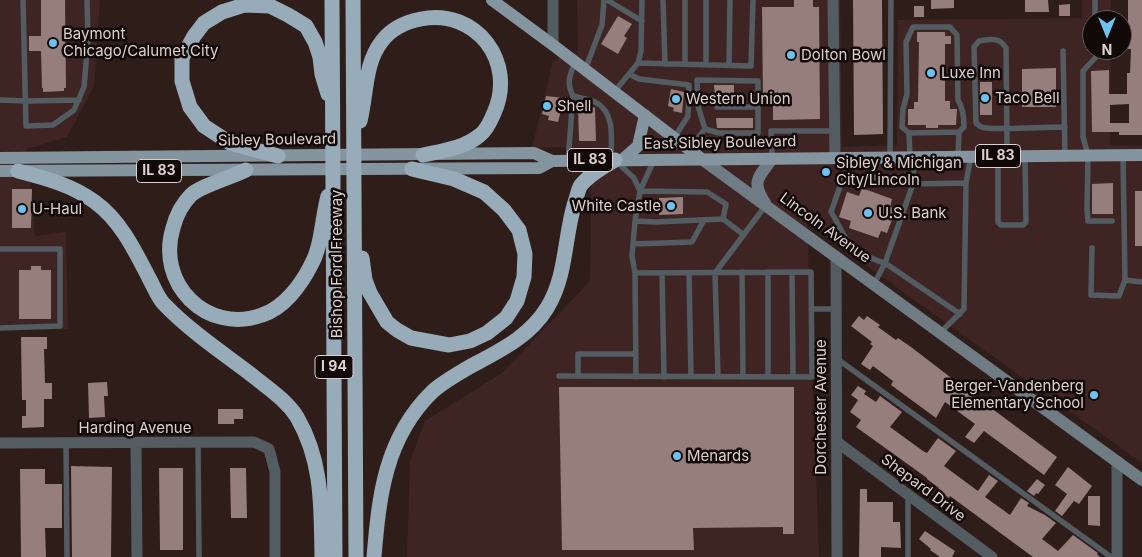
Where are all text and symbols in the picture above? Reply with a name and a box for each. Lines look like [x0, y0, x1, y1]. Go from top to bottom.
north arrow [1082, 10, 1132, 60]
place label: Baymont Chicago/Calumet City [63, 25, 218, 60]
marker: Baymont Chicago/Calumet City [47, 37, 59, 49]
text: N [1102, 41, 1112, 58]
place label: Dolton Bowl [801, 46, 886, 64]
marker: Dolton Bowl [785, 49, 797, 61]
place label: Luxe Inn [941, 64, 1001, 82]
marker: Luxe Inn [925, 67, 937, 79]
place label: Taco Bell [995, 89, 1060, 107]
place label: Western Union [686, 90, 791, 108]
marker: Taco Bell [979, 92, 991, 104]
marker: Western Union [670, 93, 682, 105]
place label: Shell [557, 97, 592, 115]
marker: Shell [541, 100, 553, 112]
street label: Sibley Boulevard [218, 130, 336, 150]
street label: East Sibley Boulevard [643, 133, 797, 153]
road number: IL 83 [976, 144, 1020, 168]
road number: IL 83 [568, 148, 612, 172]
place label: Sibley & Michigan City/Lincoln [836, 154, 962, 189]
road number: IL 83 [136, 160, 182, 182]
marker: Sibley & Michigan City/Lincoln [820, 166, 832, 178]
street label: Lincoln Avenue [776, 189, 874, 267]
street label: Bishop Ford Freeway [328, 190, 346, 338]
place label: White Castle [571, 197, 661, 215]
place label: U-Haul [32, 200, 82, 218]
marker: White Castle [665, 200, 677, 212]
marker: U-Haul [16, 203, 28, 215]
place label: U.S. Bank [878, 204, 946, 222]
marker: U.S. Bank [862, 207, 874, 219]
street label: Dorchester Avenue [812, 339, 830, 475]
road number: I 94 [315, 356, 353, 378]
place label: Berger-Vandenberg Elementary School [945, 377, 1084, 412]
marker: Berger-Vandenberg Elementary School [1088, 389, 1100, 401]
street label: Harding Avenue [79, 419, 191, 437]
place label: Menards [687, 447, 749, 465]
marker: Menards [671, 450, 683, 462]
street label: Shepard Drive [877, 450, 969, 526]

